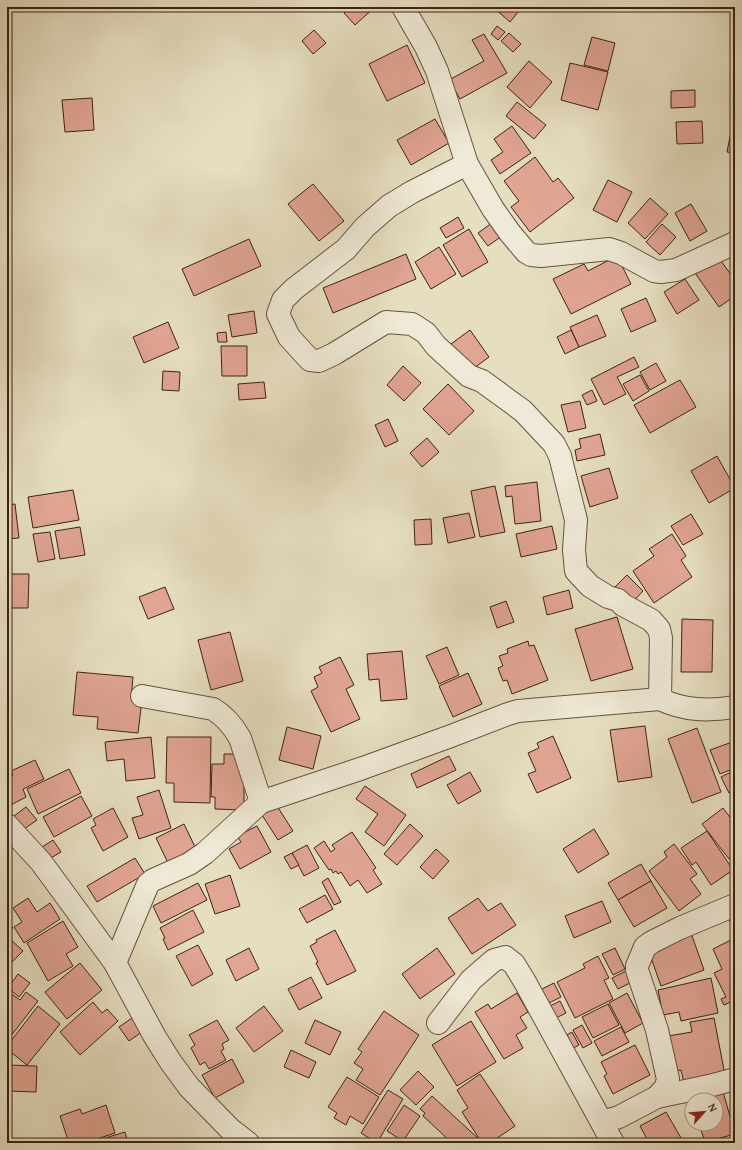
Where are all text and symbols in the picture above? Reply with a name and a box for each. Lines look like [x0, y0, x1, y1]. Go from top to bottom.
north arrow [684, 1092, 724, 1132]
text: N [704, 1101, 722, 1115]

